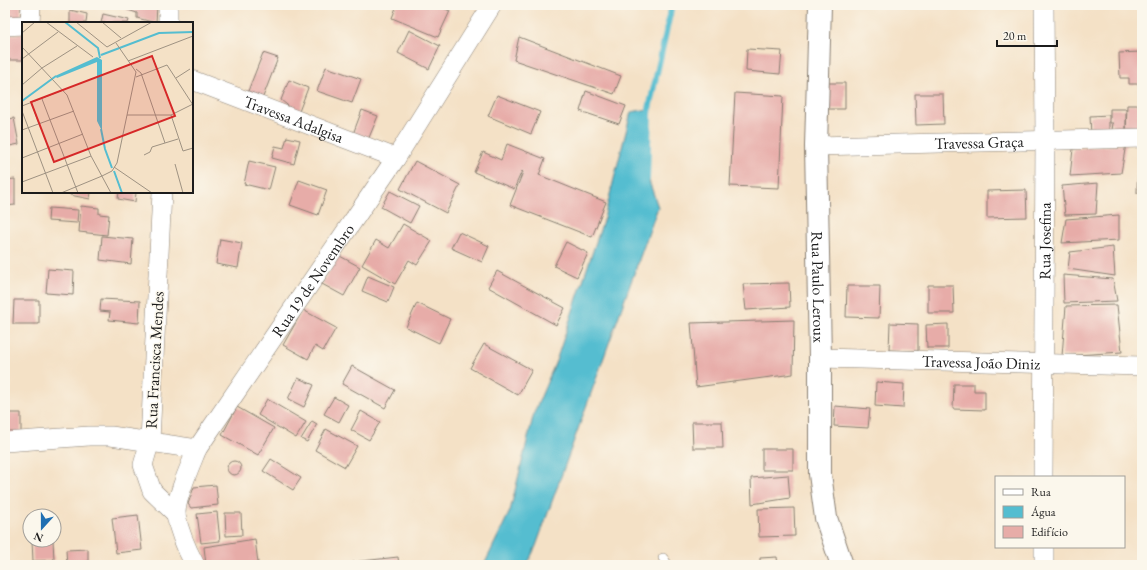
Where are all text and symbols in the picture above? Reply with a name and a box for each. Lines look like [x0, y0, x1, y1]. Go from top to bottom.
inset map [22, 22, 193, 193]
scale bar [997, 22, 1057, 48]
text: 20 m [1003, 28, 1027, 44]
street label: Travessa Adalgisa [241, 91, 347, 148]
street label: Travessa Graça [934, 131, 1025, 154]
street label: Rua Josefina [1034, 202, 1056, 280]
street label: Rua 19 de Novembro [267, 220, 359, 341]
street label: Rua Paulo Leroux [807, 231, 830, 343]
street label: Rua Francisca Mendes [140, 291, 169, 429]
street label: Travessa João Diniz [922, 351, 1040, 374]
legend [995, 476, 1125, 548]
text: Rua [1031, 484, 1051, 500]
text: Água [1030, 504, 1056, 520]
north arrow [22, 508, 62, 548]
text: Edifício [1031, 524, 1068, 540]
text: N [32, 529, 45, 545]

